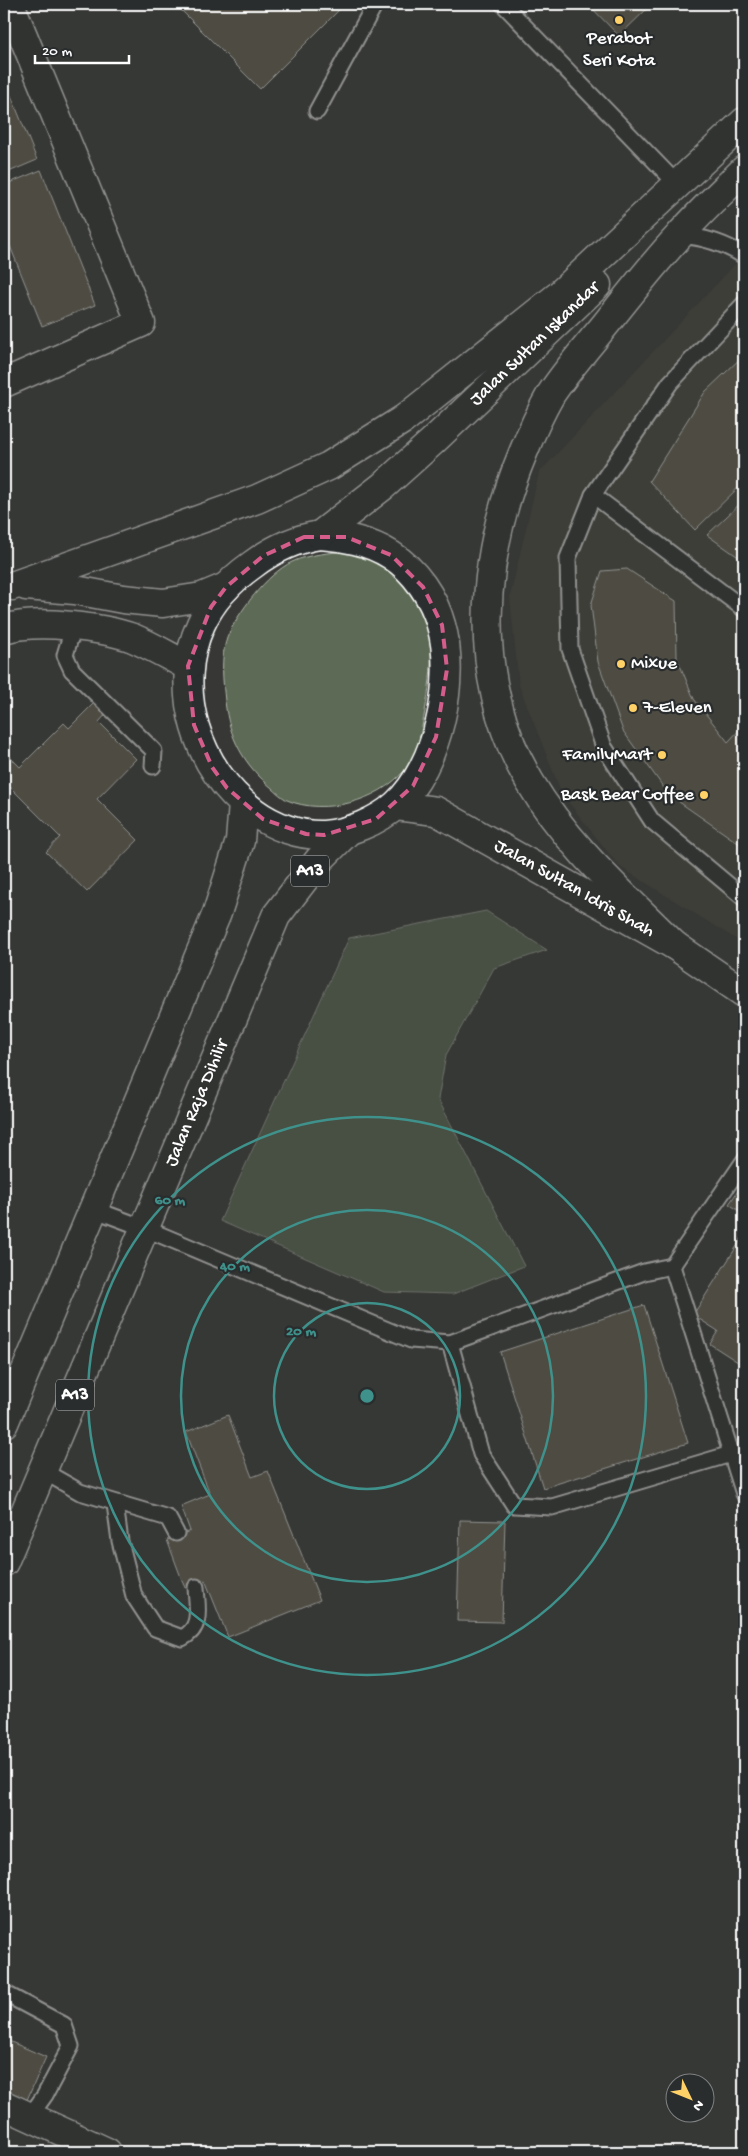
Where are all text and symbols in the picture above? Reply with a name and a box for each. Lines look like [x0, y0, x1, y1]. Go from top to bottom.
marker: Perabot Seri Kota [613, 14, 625, 26]
place label: Perabot Seri Kota [583, 28, 657, 73]
scale bar [35, 32, 129, 64]
text: 20 m [42, 43, 72, 61]
street label: Jalan Sultan Iskandar [465, 275, 607, 411]
place label: Mixue [631, 653, 677, 676]
marker: Mixue [615, 658, 627, 670]
place label: 7-Eleven [642, 697, 712, 720]
marker: 7-Eleven [627, 702, 639, 714]
place label: FamilyMart [561, 744, 654, 767]
marker: FamilyMart [656, 749, 668, 761]
place label: Bask Bear Coffee [560, 784, 694, 807]
marker: Bask Bear Coffee [698, 789, 710, 801]
street label: Jalan Sultan Idris Shah [490, 835, 659, 943]
road number: A13 [291, 856, 329, 886]
street label: Jalan Raja Dihilir [160, 1034, 235, 1170]
text: 60 m [155, 1192, 186, 1210]
text: 40 m [219, 1258, 250, 1276]
text: 20 m [286, 1323, 316, 1341]
road number: A13 [56, 1380, 94, 1410]
centre of rings [358, 1387, 376, 1405]
north arrow [666, 2074, 716, 2124]
text: N [688, 2096, 707, 2114]

